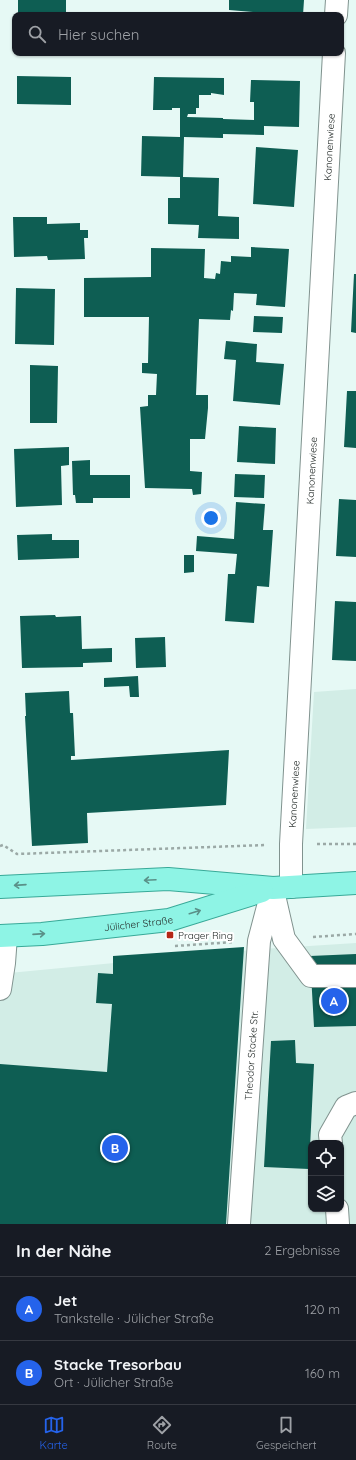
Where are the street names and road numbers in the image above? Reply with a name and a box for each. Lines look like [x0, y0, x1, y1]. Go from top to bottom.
street label: Kanonenwiese [321, 113, 337, 181]
street label: Kanonenwiese [303, 436, 320, 505]
street label: Kanonenwiese [285, 760, 302, 828]
street label: Jülicher Straße [103, 913, 175, 934]
street label: Theodor Stacke Str. [241, 1010, 261, 1101]

